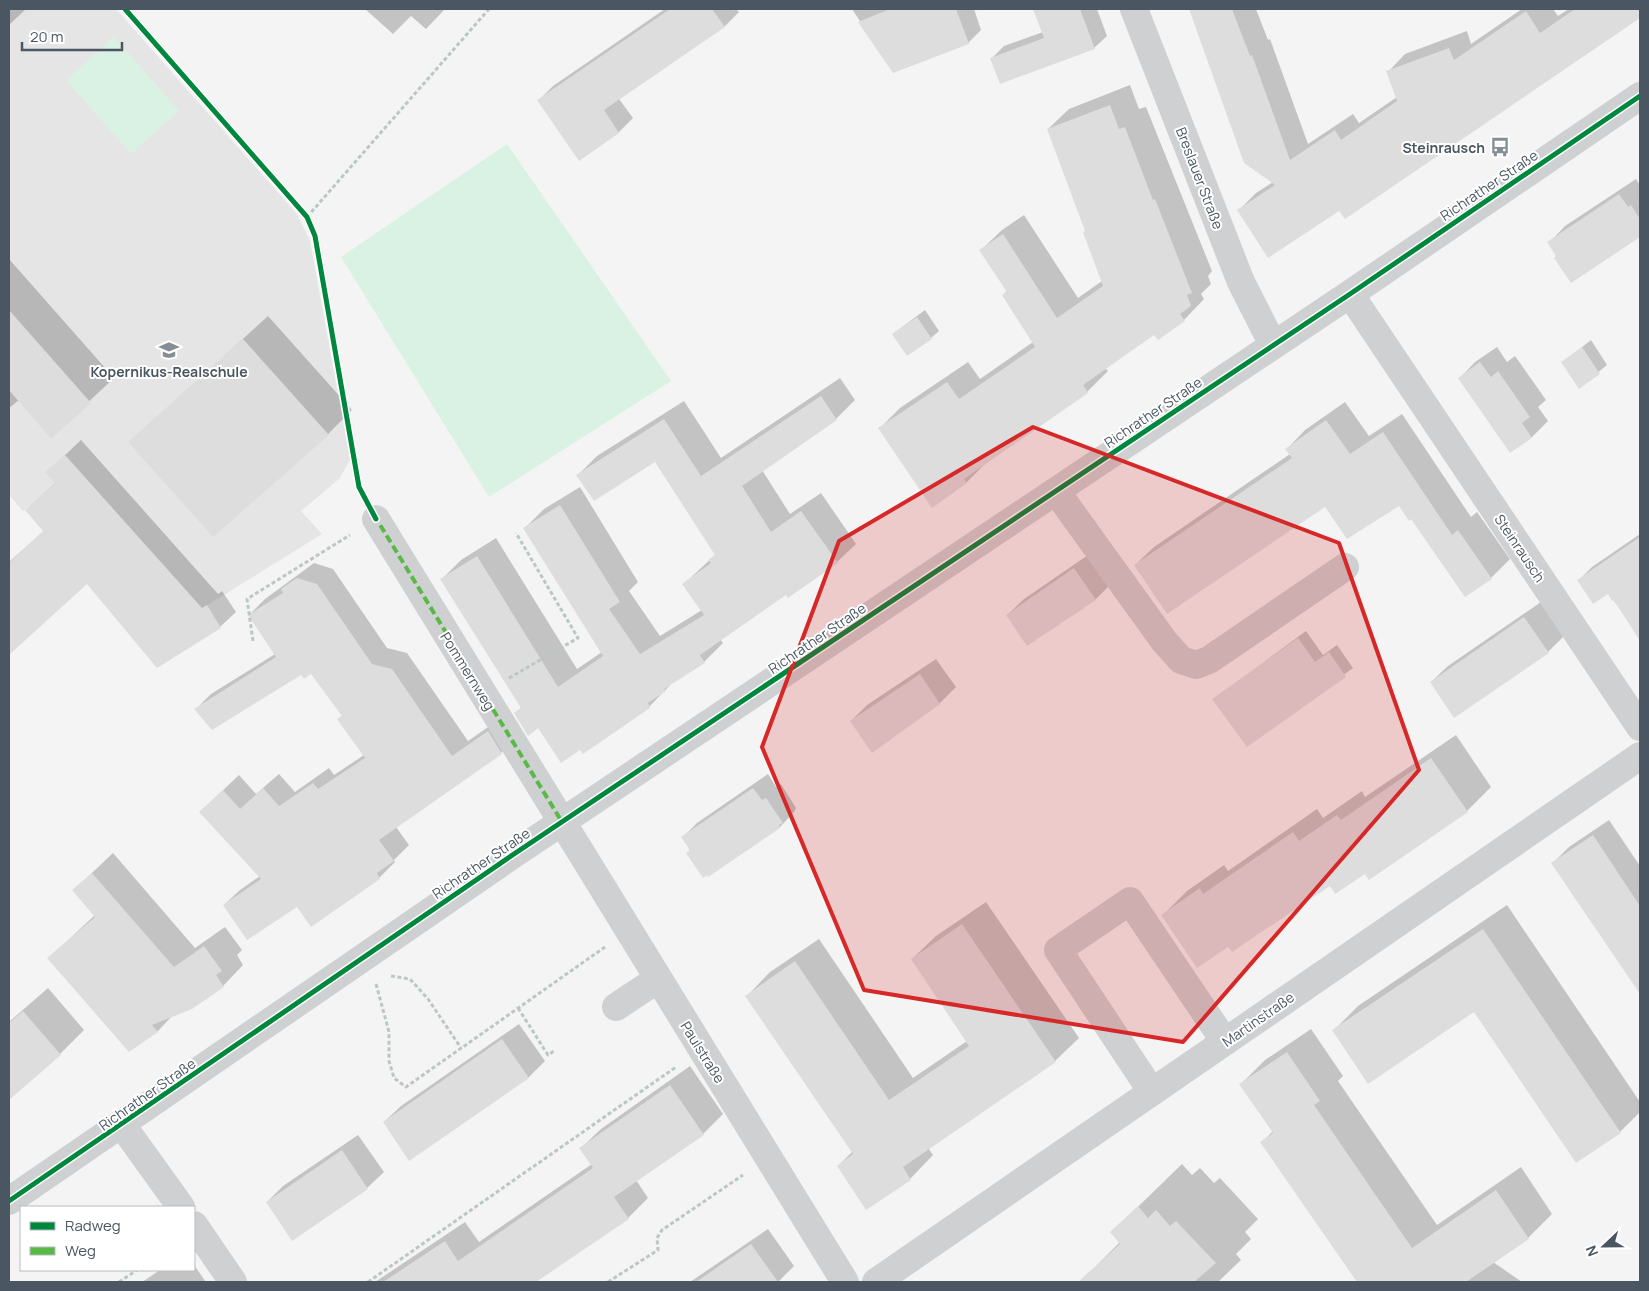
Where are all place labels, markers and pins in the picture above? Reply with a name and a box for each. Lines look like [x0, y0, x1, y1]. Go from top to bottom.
bus stop icon: Steinrausch [1489, 136, 1511, 158]
place label: Steinrausch [1402, 138, 1485, 157]
school or university icon: Kopernikus-Realschule [158, 339, 180, 361]
place label: Kopernikus-Realschule [90, 362, 248, 381]

